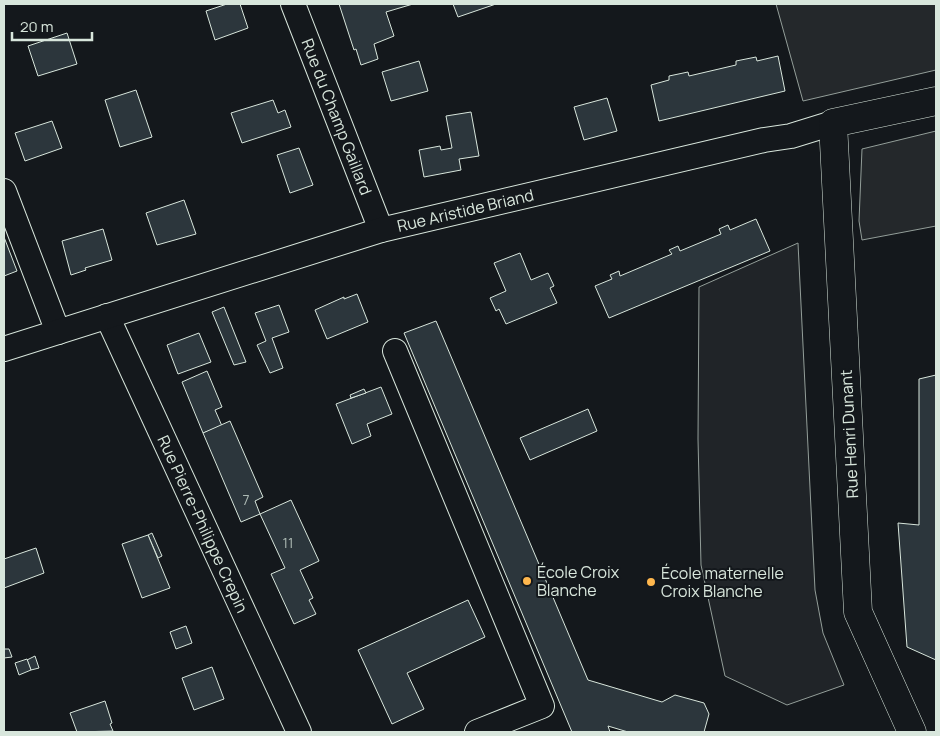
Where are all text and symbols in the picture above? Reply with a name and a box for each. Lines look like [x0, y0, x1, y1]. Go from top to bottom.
scale bar [12, 10, 92, 42]
text: 20 m [20, 16, 53, 37]
street label: Rue du Champ Gaillard [297, 35, 377, 198]
street label: Rue Aristide Briand [395, 183, 536, 237]
street label: Rue Henri Dunant [835, 369, 863, 499]
street label: Rue Pierre-Philippe Crepin [152, 432, 253, 616]
house number: 7 [242, 490, 250, 509]
house number: 11 [283, 533, 293, 552]
place label: École Croix Blanche [537, 561, 620, 601]
place label: École maternelle Croix Blanche [661, 562, 784, 602]
marker: École Croix Blanche [521, 575, 533, 587]
marker: École maternelle Croix Blanche [645, 576, 657, 588]

